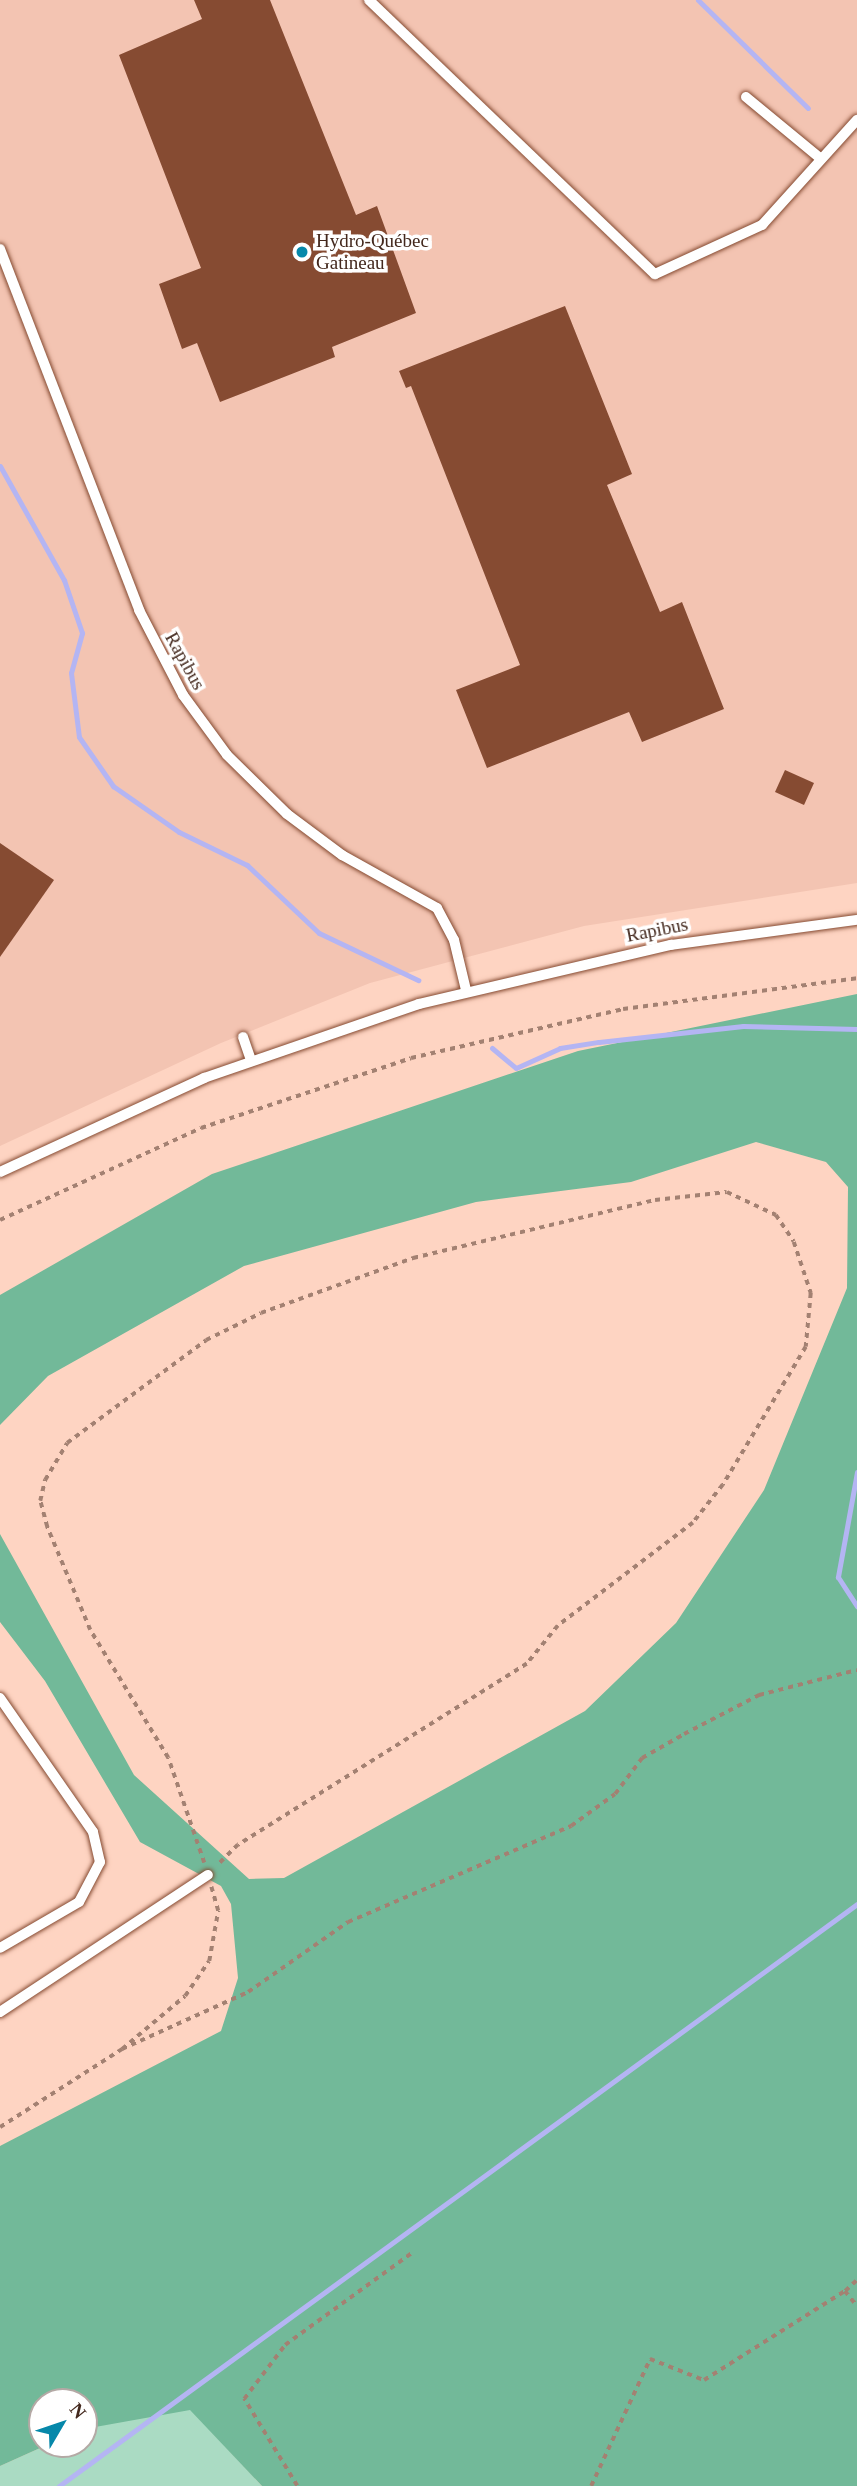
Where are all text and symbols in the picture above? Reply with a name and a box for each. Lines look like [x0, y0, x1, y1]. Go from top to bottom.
place label: Hydro-Québec Gatineau [316, 230, 429, 274]
marker: Hydro-Québec Gatineau [294, 244, 310, 260]
street label: Rapibus [160, 628, 210, 694]
street label: Rapibus [624, 913, 690, 947]
north arrow [28, 2388, 98, 2458]
text: N [66, 2399, 91, 2423]

